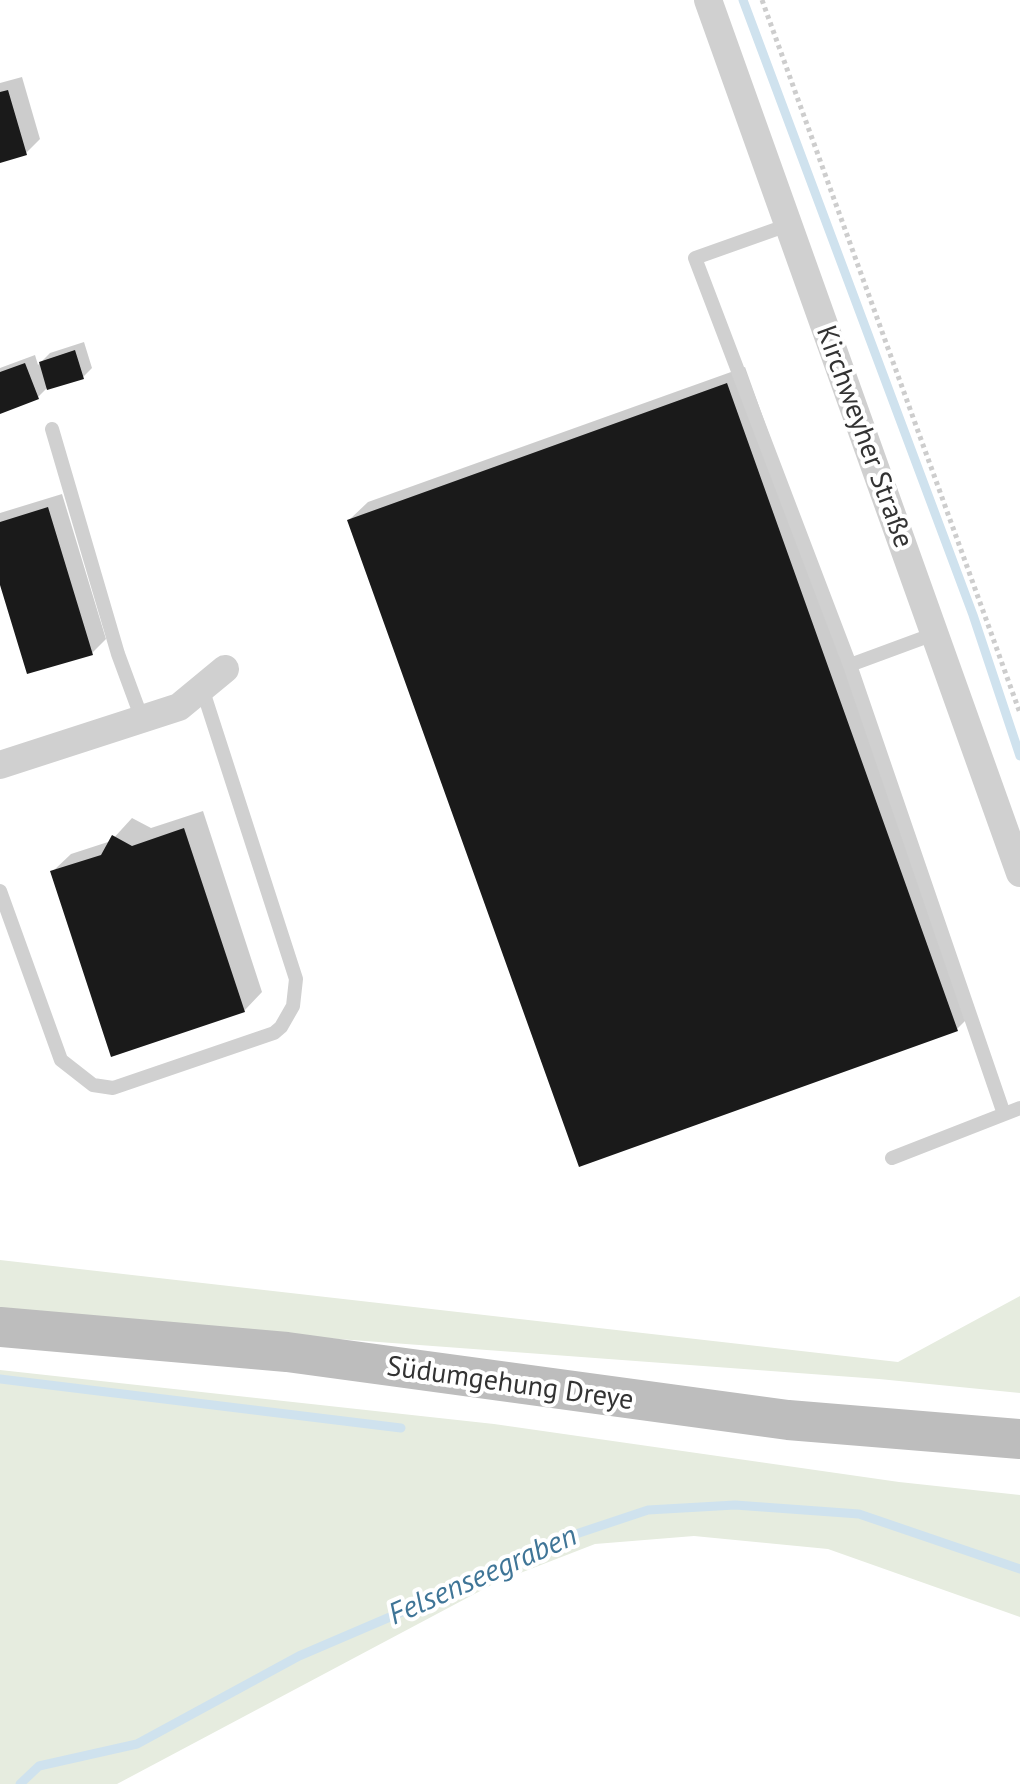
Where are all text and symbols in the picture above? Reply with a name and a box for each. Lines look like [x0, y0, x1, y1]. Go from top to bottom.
street label: Kirchweyher Straße [808, 321, 920, 553]
street label: Südumgehung Dreye [384, 1350, 636, 1418]
water label: Felsenseegraben [383, 1518, 583, 1634]

